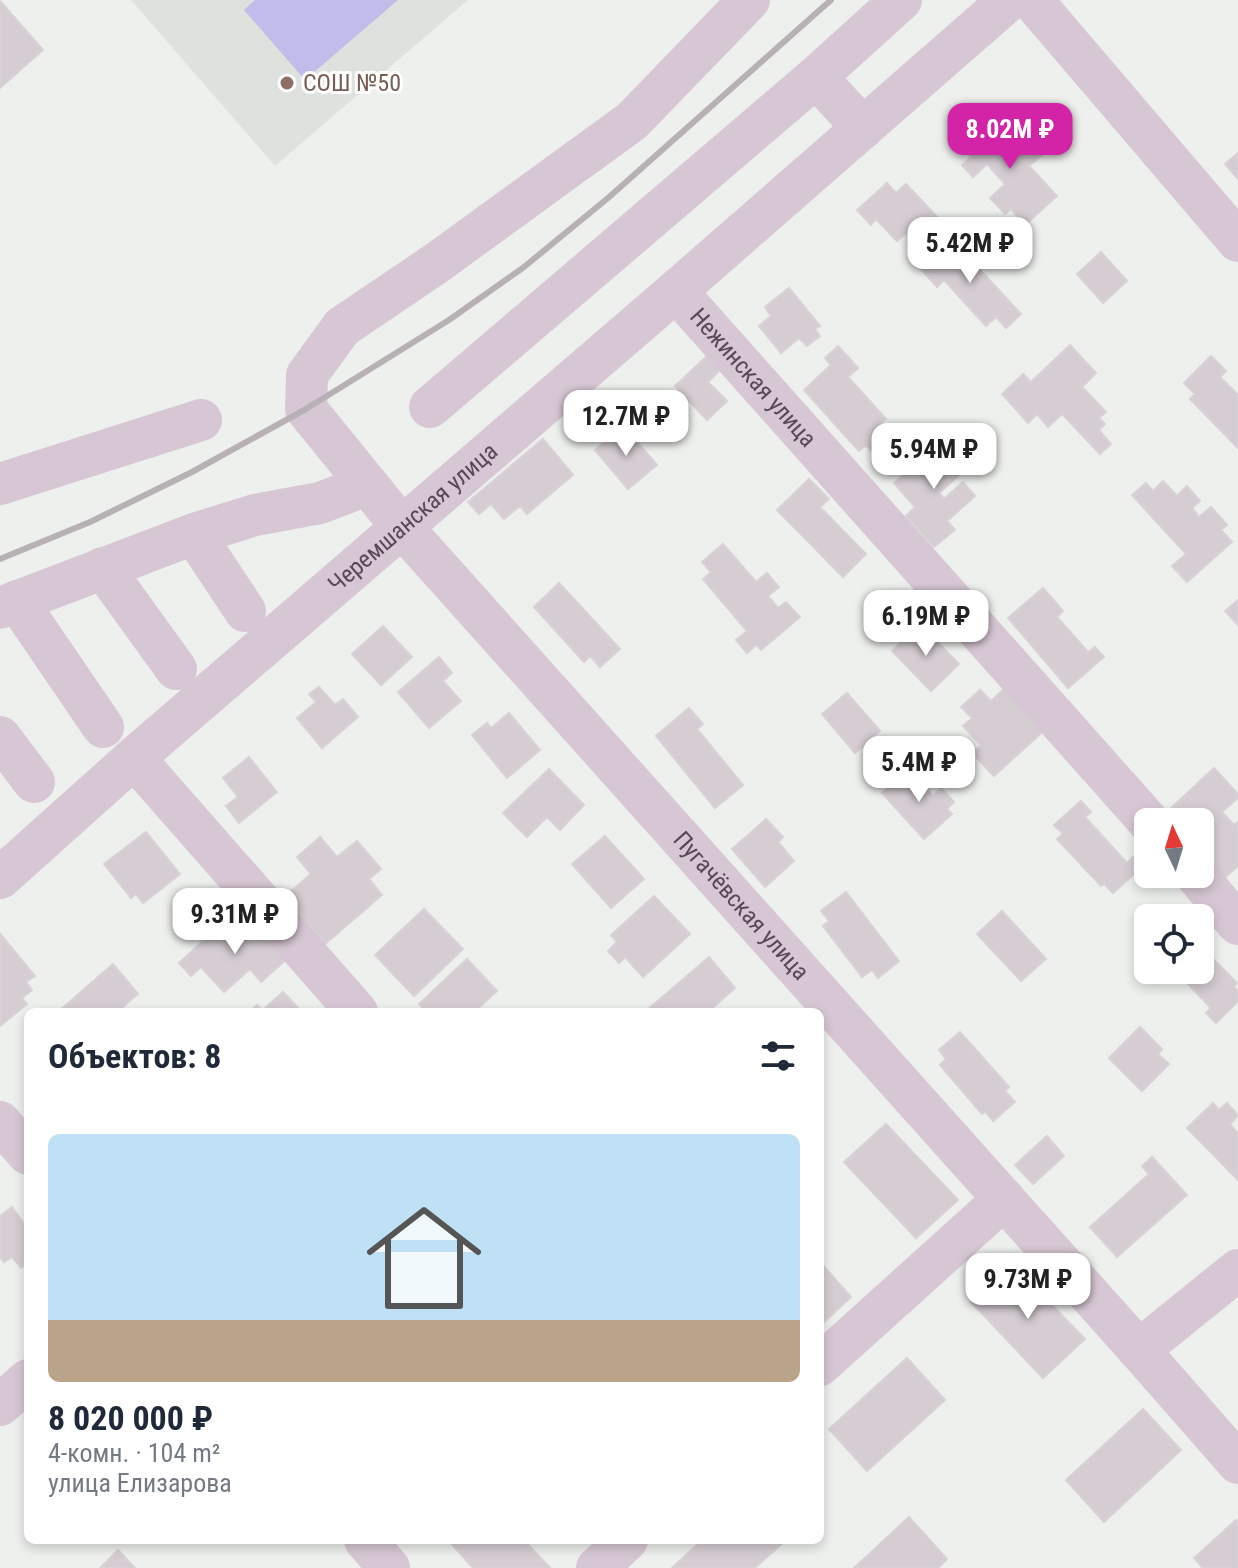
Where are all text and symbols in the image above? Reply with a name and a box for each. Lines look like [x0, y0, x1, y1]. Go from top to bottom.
place label: СОШ №50 [303, 69, 401, 97]
marker: СОШ №50 [278, 74, 296, 92]
pin: 8.02M ₽ [936, 103, 1084, 171]
text: 8.02M ₽ [966, 114, 1054, 144]
pin: 5.42M ₽ [896, 217, 1044, 285]
text: 5.42M ₽ [926, 228, 1014, 258]
street label: Нежинская улица [684, 303, 822, 453]
pin: 12.7M ₽ [552, 390, 700, 458]
text: 12.7M ₽ [582, 401, 670, 431]
pin: 5.94M ₽ [860, 423, 1008, 491]
text: 5.94M ₽ [890, 434, 978, 464]
street label: Черемшанская улица [323, 437, 503, 598]
pin: 6.19M ₽ [852, 590, 1000, 658]
text: 6.19M ₽ [882, 601, 970, 631]
pin: 5.4M ₽ [854, 736, 984, 804]
text: 5.4M ₽ [881, 747, 957, 777]
north arrow [1134, 808, 1214, 888]
map controls [1134, 808, 1214, 984]
street label: Пугачёвская улица [668, 826, 815, 986]
pin: 9.31M ₽ [161, 888, 309, 956]
text: 9.31M ₽ [191, 899, 279, 929]
button: locate [1134, 904, 1214, 984]
icon: filters [756, 1034, 800, 1078]
text: Объектов: 8 [48, 1036, 222, 1076]
icon: home [352, 1186, 496, 1330]
pin: 9.73M ₽ [954, 1253, 1102, 1321]
text: 9.73M ₽ [984, 1264, 1072, 1294]
text: 8 020 000 ₽ [48, 1398, 213, 1438]
text: 4-комн. · 104 m² [48, 1438, 220, 1468]
text: улица Елизарова [48, 1468, 232, 1498]

